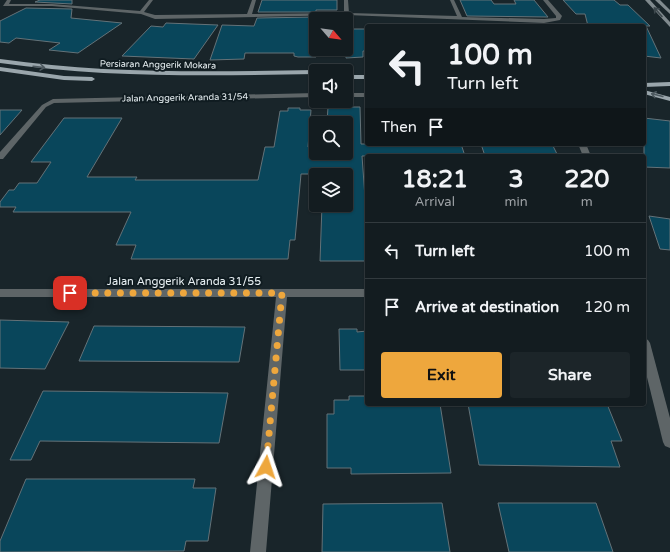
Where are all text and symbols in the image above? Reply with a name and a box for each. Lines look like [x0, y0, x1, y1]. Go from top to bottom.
one-way arrow [654, 7, 663, 18]
north arrow [309, 12, 353, 56]
map controls [309, 12, 353, 212]
text: 100 m [447, 38, 533, 72]
icon: left [381, 40, 433, 92]
street label: Persiaran Anggerik Mokara [100, 58, 216, 72]
one-way arrow [32, 63, 45, 71]
button: sound [309, 64, 353, 108]
text: Turn left [447, 72, 519, 94]
street label: Jalan Anggerik Aranda 31/54 [122, 91, 249, 105]
one-way arrow [651, 91, 664, 99]
button: search [309, 116, 353, 160]
icon: arrive [425, 116, 447, 138]
text: Then [381, 118, 417, 136]
text: 18:21 [402, 165, 468, 194]
text: 3 [509, 165, 524, 194]
text: 220 [564, 165, 609, 194]
button: layers [309, 168, 353, 212]
text: Arrival [415, 194, 455, 210]
text: min [505, 194, 528, 210]
text: m [581, 194, 593, 210]
icon: left [381, 240, 403, 262]
text: Turn left [415, 242, 475, 260]
text: 100 m [584, 242, 630, 260]
street label: Jalan Anggerik Aranda 31/55 [107, 275, 261, 288]
pin [53, 276, 87, 310]
icon: arrive [59, 282, 81, 304]
icon: arrive [381, 296, 403, 318]
text: Arrive at destination [415, 298, 559, 316]
text: 120 m [584, 298, 630, 316]
button: Exit [381, 352, 502, 398]
button: Share [510, 352, 630, 398]
position arrow [245, 446, 287, 488]

